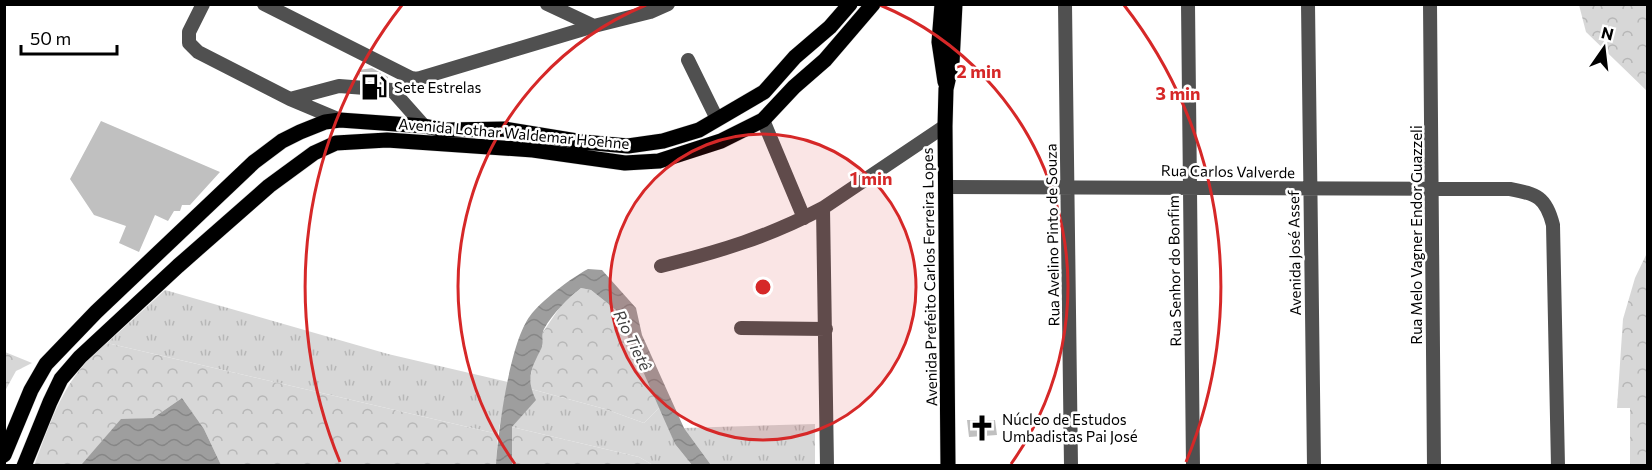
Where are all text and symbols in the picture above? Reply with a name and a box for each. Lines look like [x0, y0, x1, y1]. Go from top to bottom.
scale bar [21, 18, 117, 56]
north arrow [1574, 18, 1634, 78]
text: N [1600, 22, 1616, 44]
text: 50 m [30, 27, 71, 49]
text: 2 min [957, 60, 1001, 82]
fuel station icon: Sete Estrelas [359, 72, 389, 102]
place label: Sete Estrelas [394, 78, 482, 96]
text: 3 min [1155, 82, 1201, 104]
street label: Avenida Lothar Waldemar Hoehne [398, 114, 630, 152]
street label: Rua Melo Vagner Endor Guazzeli [1407, 125, 1425, 345]
street label: Rua Avelino Pinto de Souza [1041, 143, 1063, 327]
street label: Avenida Prefeito Carlos Ferreira Lopes [918, 147, 940, 407]
street label: Rua Carlos Valverde [1161, 161, 1295, 181]
text: 1 min [850, 167, 892, 189]
street label: Avenida José Assef [1284, 190, 1304, 316]
street label: Rua Senhor do Bonfim [1164, 195, 1184, 347]
centre of rings [753, 277, 773, 297]
water label: Rio Tietê [610, 307, 656, 374]
place label: Núcleo de Estudos Umbadistas Pai José [1002, 410, 1138, 445]
church icon: Núcleo de Estudos Umbadistas Pai José [967, 413, 997, 443]

